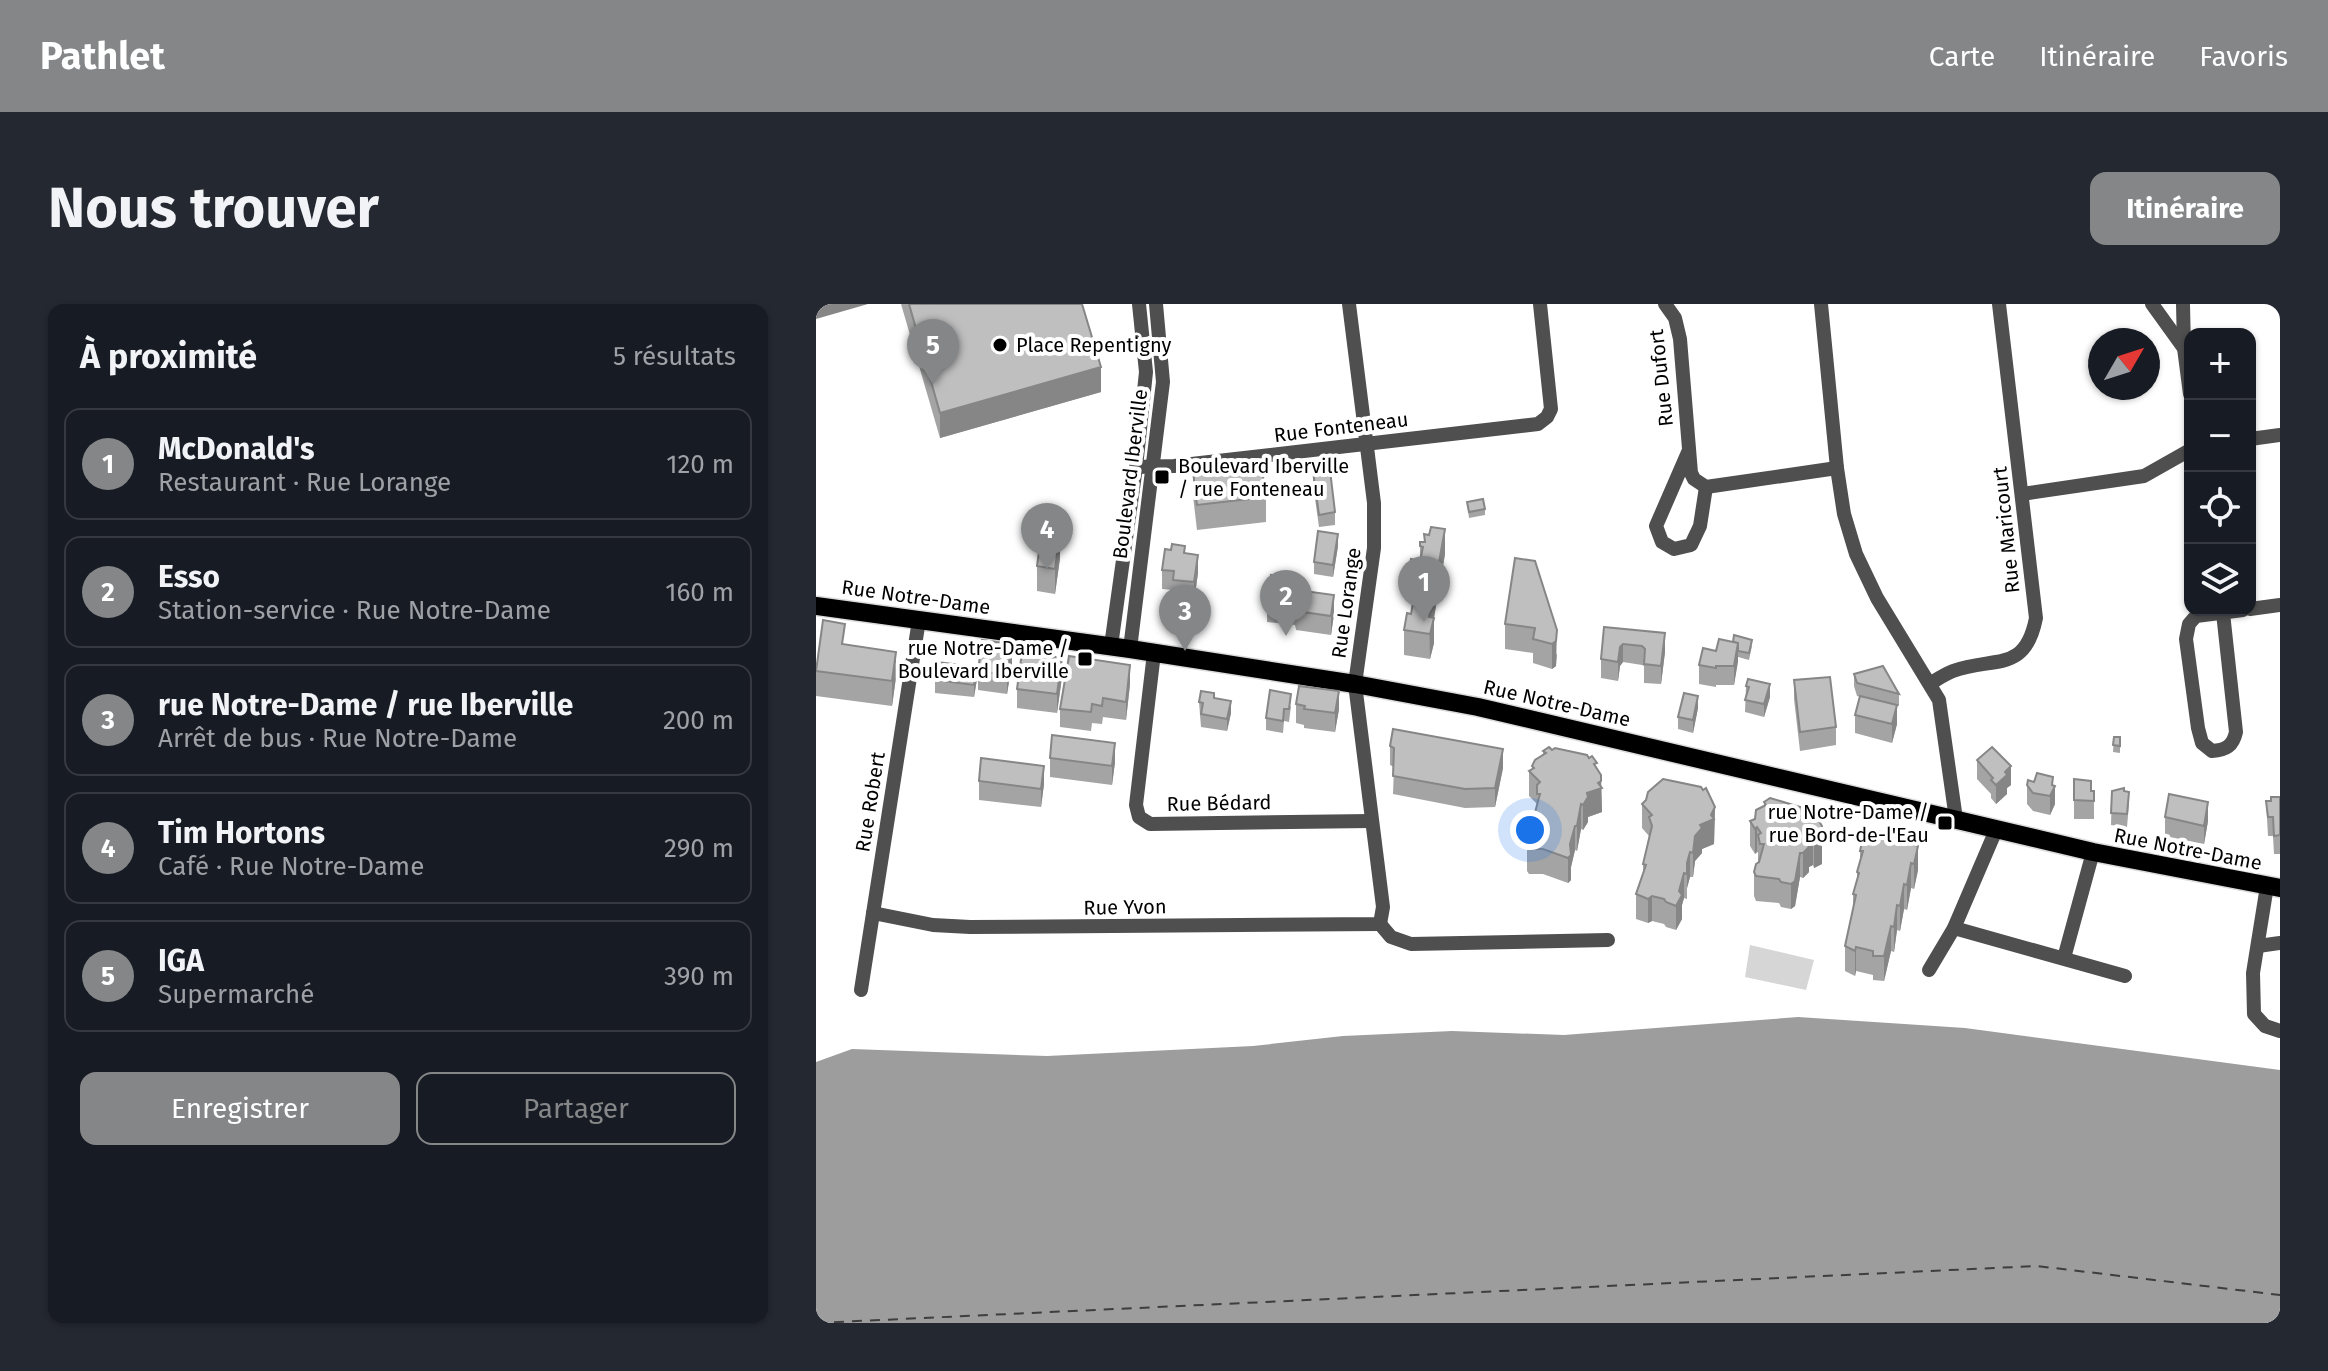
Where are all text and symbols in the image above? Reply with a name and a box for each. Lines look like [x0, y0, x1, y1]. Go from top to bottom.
text: Pathlet [40, 33, 165, 79]
text: Carte [1929, 40, 1995, 73]
text: Itinéraire [2039, 40, 2155, 73]
text: Favoris [2199, 40, 2288, 73]
button: Itinéraire [2090, 172, 2280, 245]
text: Nous trouver [48, 175, 379, 242]
pin: 5 [907, 319, 959, 385]
street label: Rue Dufort [1644, 327, 1678, 428]
north arrow [2088, 328, 2160, 400]
map controls [2184, 328, 2256, 616]
button: + [2184, 328, 2256, 400]
place label: Place Repentigny [1016, 333, 1171, 357]
text: À proximité [80, 336, 257, 377]
marker: Place Repentigny [991, 336, 1009, 354]
text: 5 résultats [613, 341, 736, 372]
street label: Boulevard Iberville [1108, 388, 1152, 560]
button: − [2184, 400, 2256, 472]
street label: Rue Fonteneau [1272, 407, 1410, 447]
text: McDonald's [158, 431, 315, 467]
text: 1 [102, 449, 114, 480]
text: 120 m [666, 449, 734, 480]
place label: Boulevard Iberville / rue Fonteneau [1178, 454, 1349, 501]
street label: Rue Maricourt [1987, 465, 2025, 594]
text: Restaurant · Rue Lorange [158, 467, 451, 498]
marker: Boulevard Iberville / rue Fonteneau [1153, 468, 1171, 486]
button: locate [2184, 472, 2256, 544]
pin: 4 [1021, 503, 1073, 569]
button: layers [2184, 544, 2256, 616]
street label: Rue Lorange [1326, 546, 1366, 660]
pin: 1 [1398, 556, 1450, 622]
text: Esso [158, 559, 220, 595]
pin: 2 [1260, 570, 1312, 636]
street label: Rue Notre-Dame [840, 575, 992, 619]
text: 2 [101, 577, 115, 608]
text: 160 m [665, 577, 734, 608]
pin: 3 [1159, 585, 1211, 651]
text: Station-service · Rue Notre-Dame [158, 595, 551, 626]
place label: rue Notre-Dame / Boulevard Iberville [898, 636, 1069, 683]
marker: rue Notre-Dame / Boulevard Iberville [1076, 650, 1094, 668]
street label: Rue Notre-Dame [1481, 674, 1633, 732]
text: rue Notre-Dame / rue Iberville [158, 687, 573, 723]
text: 3 [101, 705, 115, 736]
text: 200 m [663, 705, 734, 736]
text: Arrêt de bus · Rue Notre-Dame [158, 723, 517, 754]
street label: Rue Robert [850, 749, 890, 854]
street label: Rue Bédard [1166, 790, 1272, 816]
place label: rue Notre-Dame / rue Bord-de-l'Eau [1768, 800, 1929, 847]
your location [1510, 810, 1550, 850]
marker: rue Notre-Dame / rue Bord-de-l'Eau [1936, 814, 1954, 832]
text: Tim Hortons [158, 815, 325, 851]
street label: Rue Notre-Dame [2112, 823, 2264, 875]
text: 4 [101, 833, 115, 864]
text: 290 m [664, 833, 734, 864]
text: Café · Rue Notre-Dame [158, 851, 424, 882]
street label: Rue Yvon [1083, 894, 1167, 920]
text: IGA [158, 943, 204, 979]
text: 5 [101, 961, 115, 992]
text: 390 m [664, 961, 734, 992]
text: Supermarché [158, 979, 314, 1010]
button: Enregistrer [80, 1072, 400, 1145]
button: Partager [416, 1072, 736, 1145]

